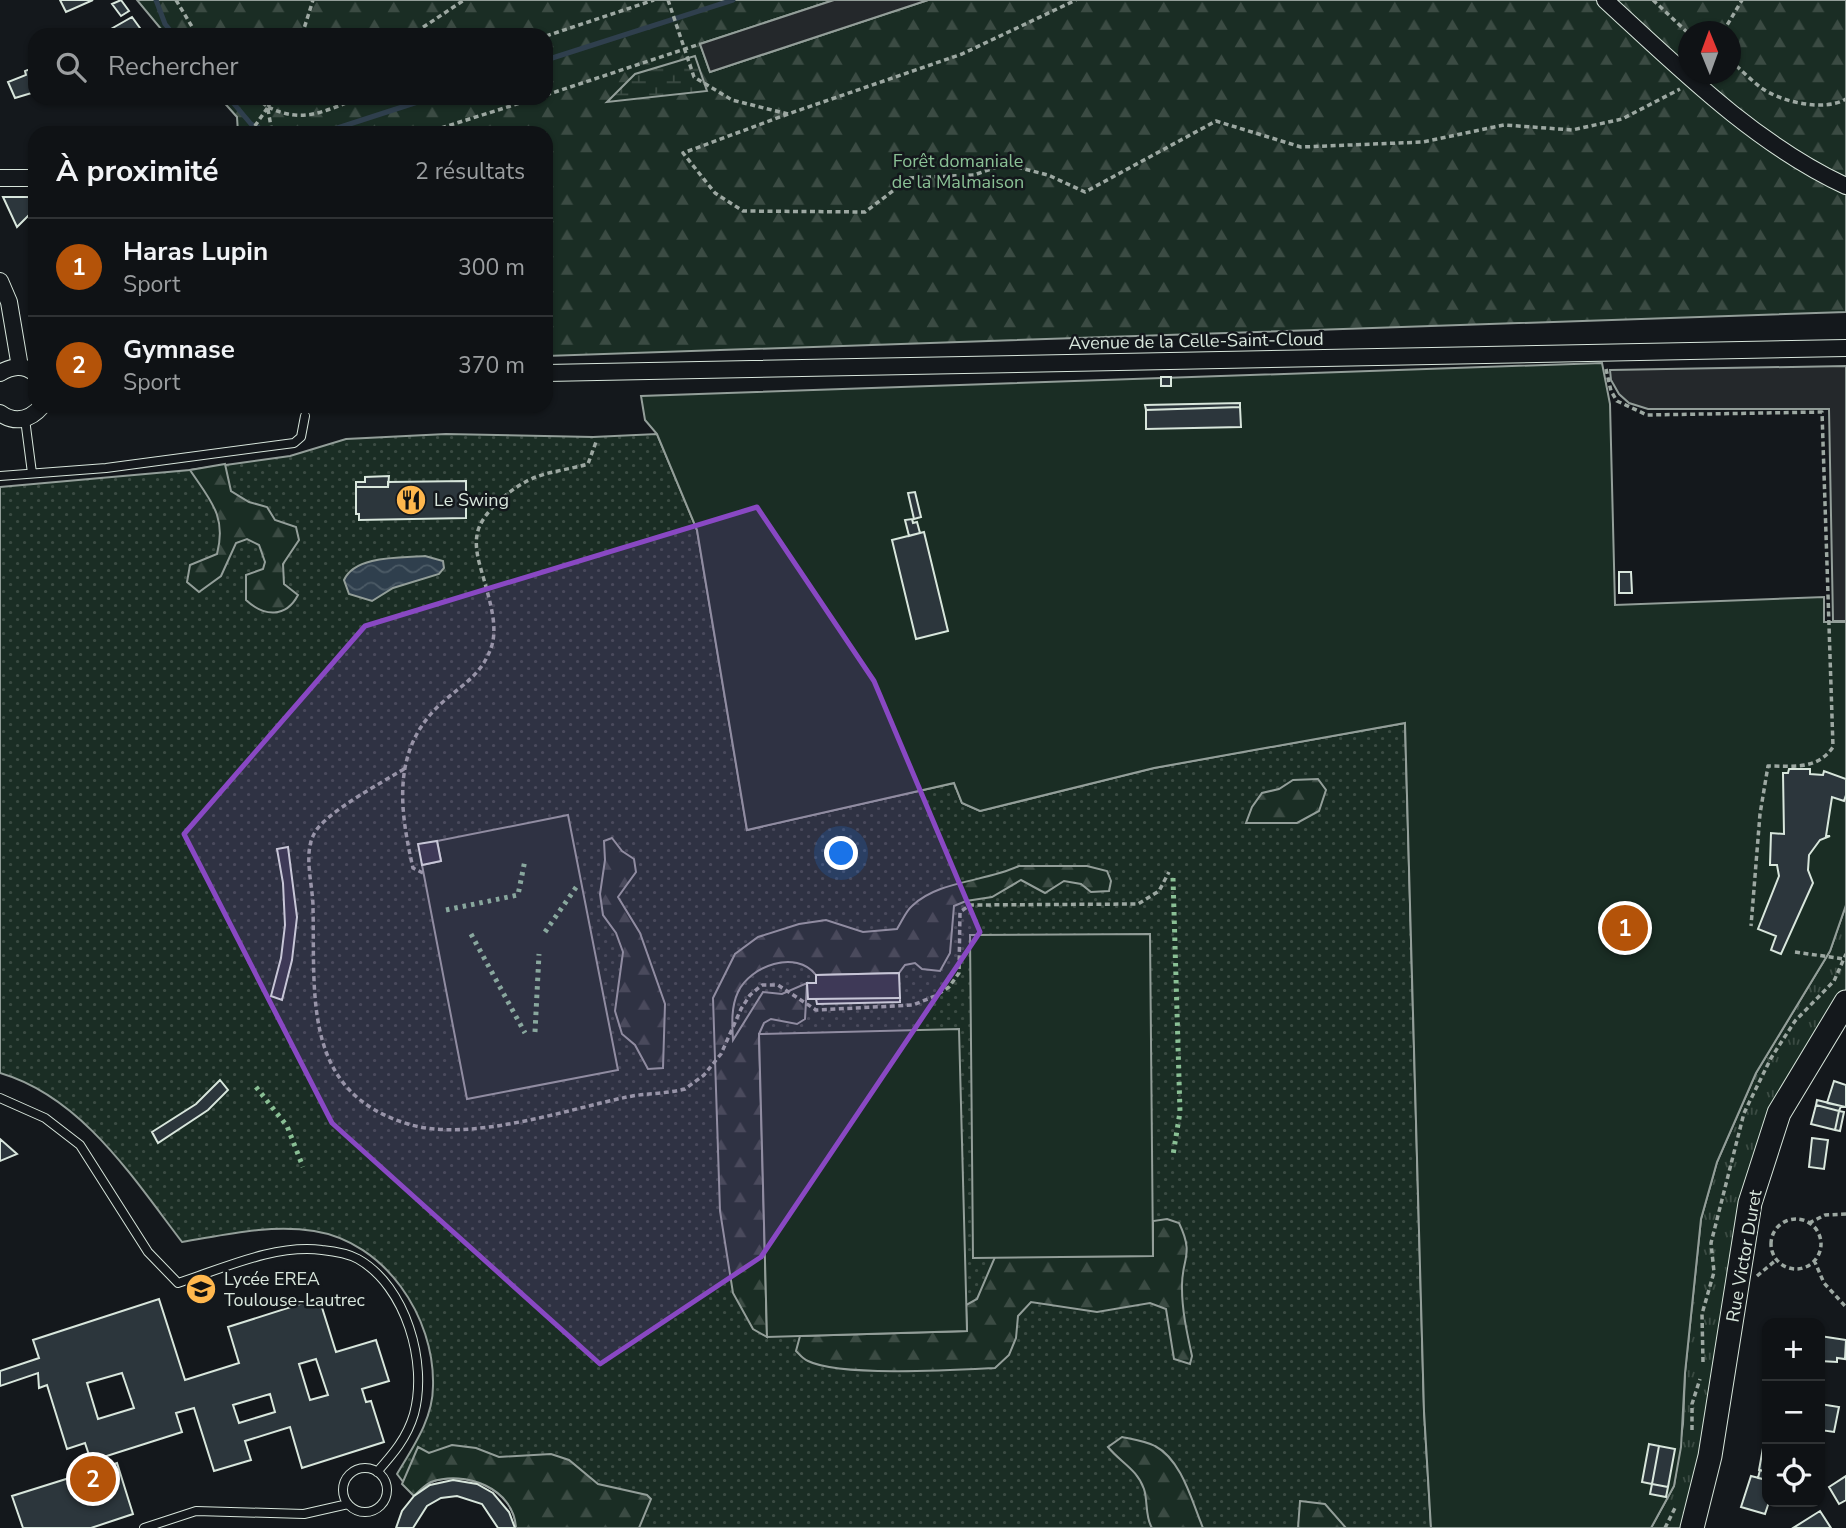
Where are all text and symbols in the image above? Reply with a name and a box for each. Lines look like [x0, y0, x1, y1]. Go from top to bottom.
north arrow [1678, 21, 1741, 84]
search box [28, 28, 553, 105]
icon: search [52, 48, 90, 86]
text: Rechercher [108, 49, 239, 84]
park label: Forêt domaniale de la Malmaison [892, 149, 1024, 194]
text: À proximité [56, 151, 218, 192]
text: 2 résultats [415, 156, 525, 187]
text: Haras Lupin [123, 234, 268, 269]
text: 1 [72, 252, 86, 283]
text: 300 m [458, 252, 525, 283]
text: Sport [123, 269, 180, 300]
street label: Avenue de la Celle-Saint-Cloud [1068, 327, 1324, 355]
text: Gymnase [123, 332, 235, 367]
text: 2 [72, 350, 86, 381]
text: 370 m [458, 350, 525, 381]
text: Sport [123, 367, 180, 398]
restaurant icon: Le Swing [394, 483, 428, 517]
place label: Le Swing [434, 488, 509, 512]
your location [824, 836, 858, 870]
pin: 1 [1602, 902, 1648, 954]
street label: Rue Victor Duret [1721, 1187, 1768, 1324]
place label: Lycée EREA Toulouse-Lautrec [224, 1267, 365, 1312]
school or university icon: Lycée EREA Toulouse-Lautrec [184, 1272, 218, 1306]
map controls [1762, 1318, 1825, 1507]
button: + [1762, 1318, 1825, 1381]
button: − [1762, 1381, 1825, 1444]
button: locate [1762, 1444, 1825, 1507]
pin: 2 [70, 1453, 116, 1505]

